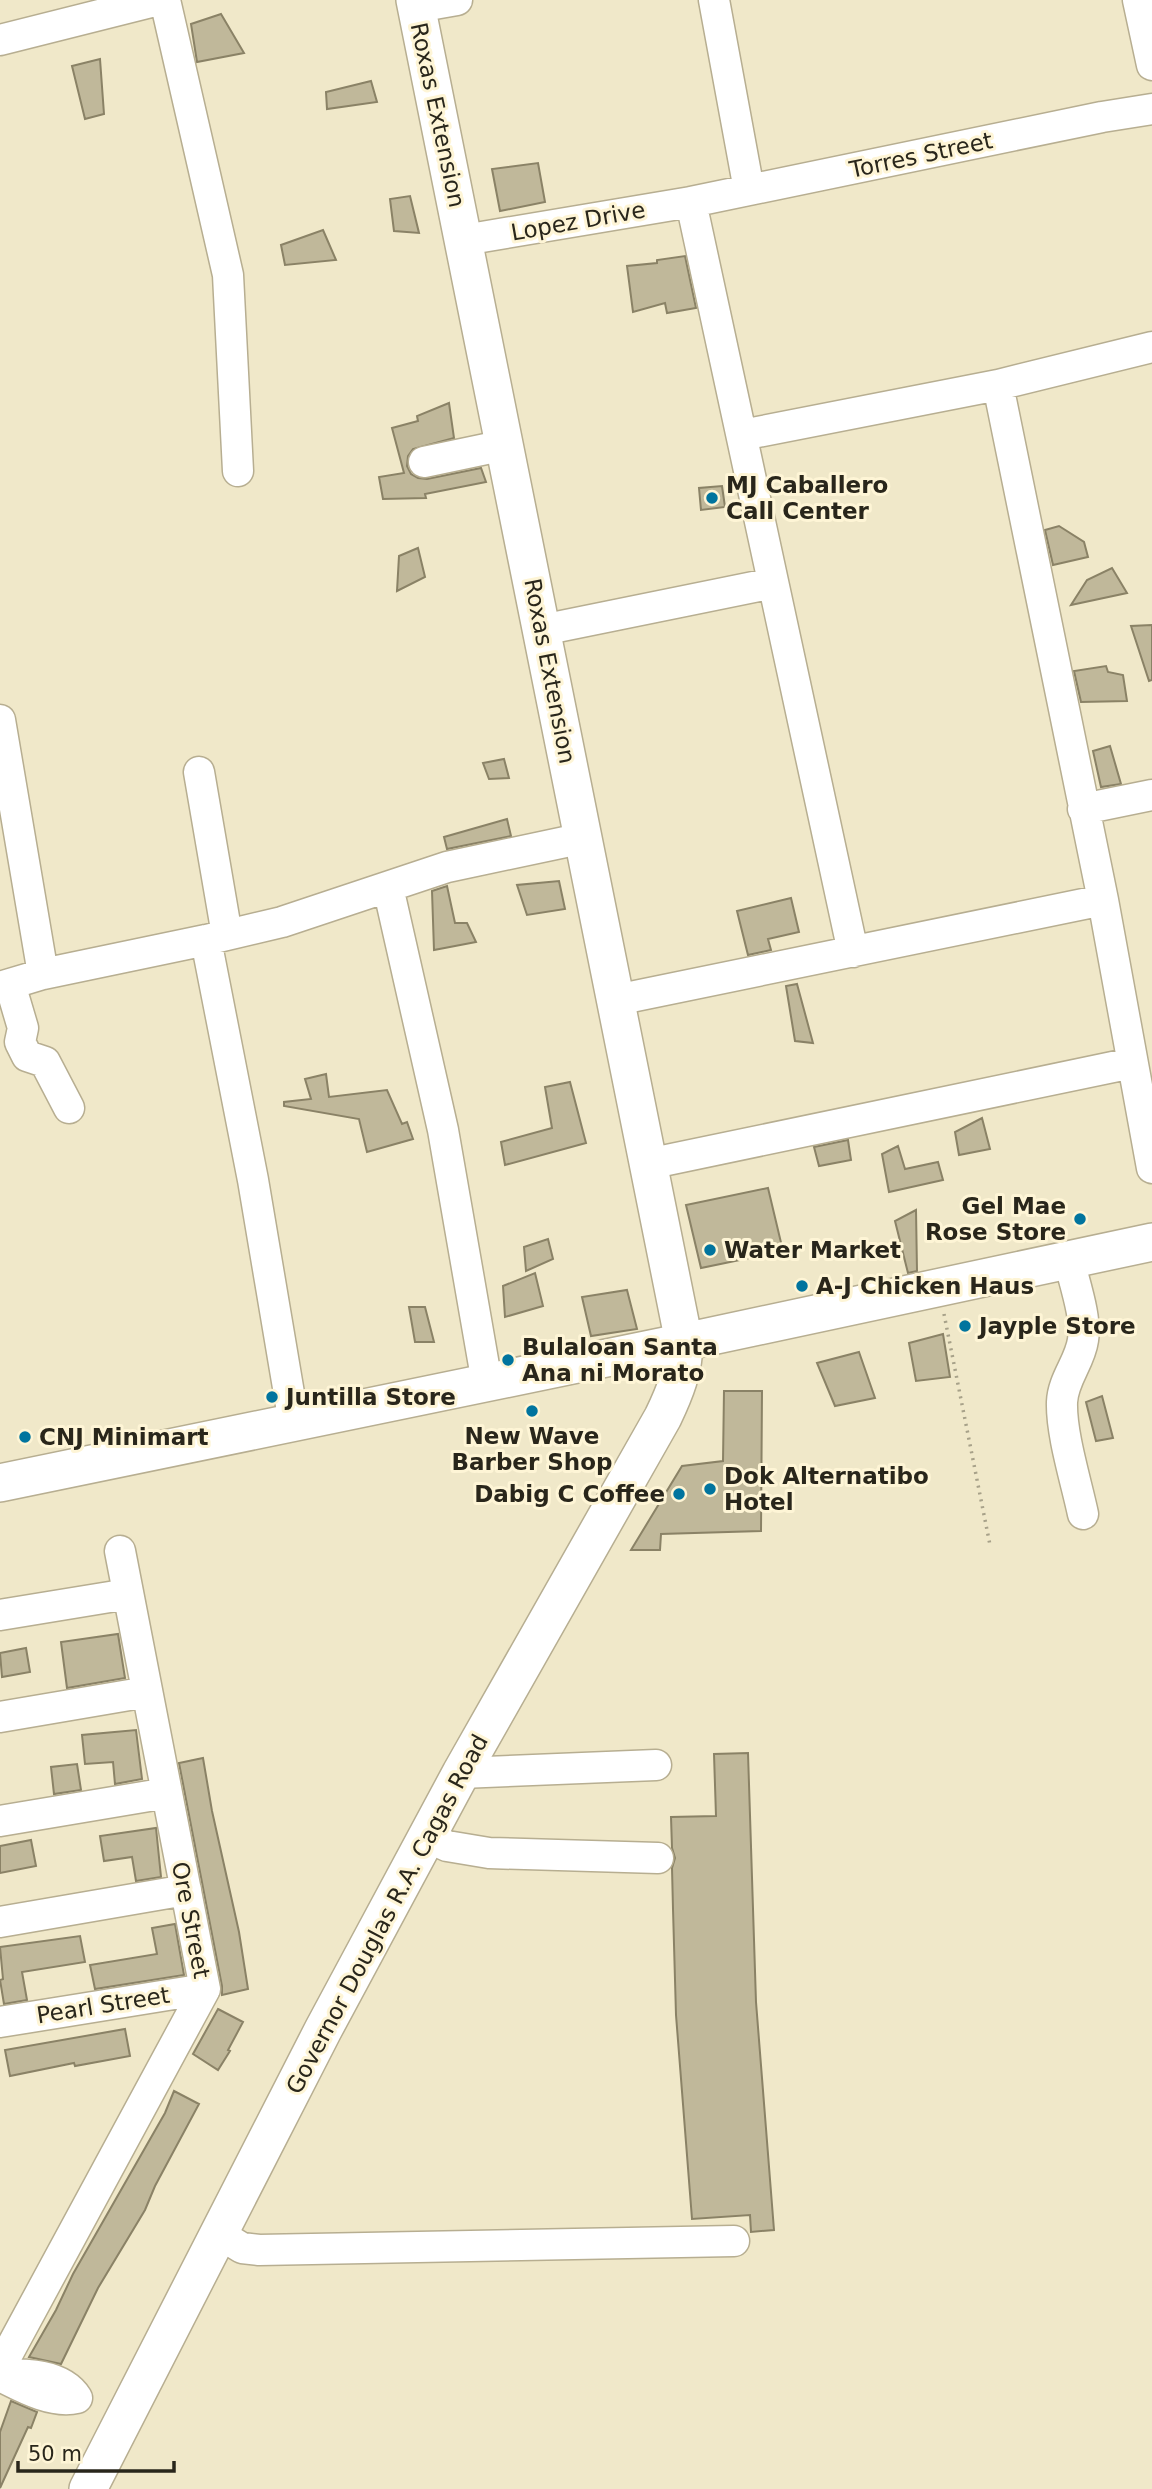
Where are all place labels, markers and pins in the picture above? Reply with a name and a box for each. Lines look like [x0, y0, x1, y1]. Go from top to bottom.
place label: MJ Caballero Call Center [726, 472, 888, 524]
marker: MJ Caballero Call Center [704, 490, 720, 506]
place label: Gel Mae Rose Store [925, 1193, 1066, 1245]
marker: Gel Mae Rose Store [1072, 1211, 1088, 1227]
place label: Water Market [724, 1237, 901, 1263]
marker: Water Market [702, 1242, 718, 1258]
place label: A-J Chicken Haus [816, 1273, 1034, 1299]
marker: A-J Chicken Haus [794, 1278, 810, 1294]
place label: Jayple Store [977, 1313, 1136, 1339]
marker: Jayple Store [957, 1318, 973, 1334]
place label: Bulaloan Santa Ana ni Morato [522, 1334, 718, 1386]
marker: Bulaloan Santa Ana ni Morato [500, 1352, 516, 1368]
place label: Juntilla Store [284, 1384, 456, 1410]
marker: Juntilla Store [264, 1389, 280, 1405]
marker: New Wave Barber Shop [524, 1403, 540, 1419]
place label: New Wave Barber Shop [451, 1423, 613, 1475]
place label: CNJ Minimart [39, 1424, 209, 1450]
marker: CNJ Minimart [17, 1429, 33, 1445]
place label: Dok Alternatibo Hotel [724, 1463, 929, 1515]
place label: Dabig C Coffee [474, 1481, 665, 1507]
marker: Dok Alternatibo Hotel [702, 1481, 718, 1497]
marker: Dabig C Coffee [671, 1486, 687, 1502]

